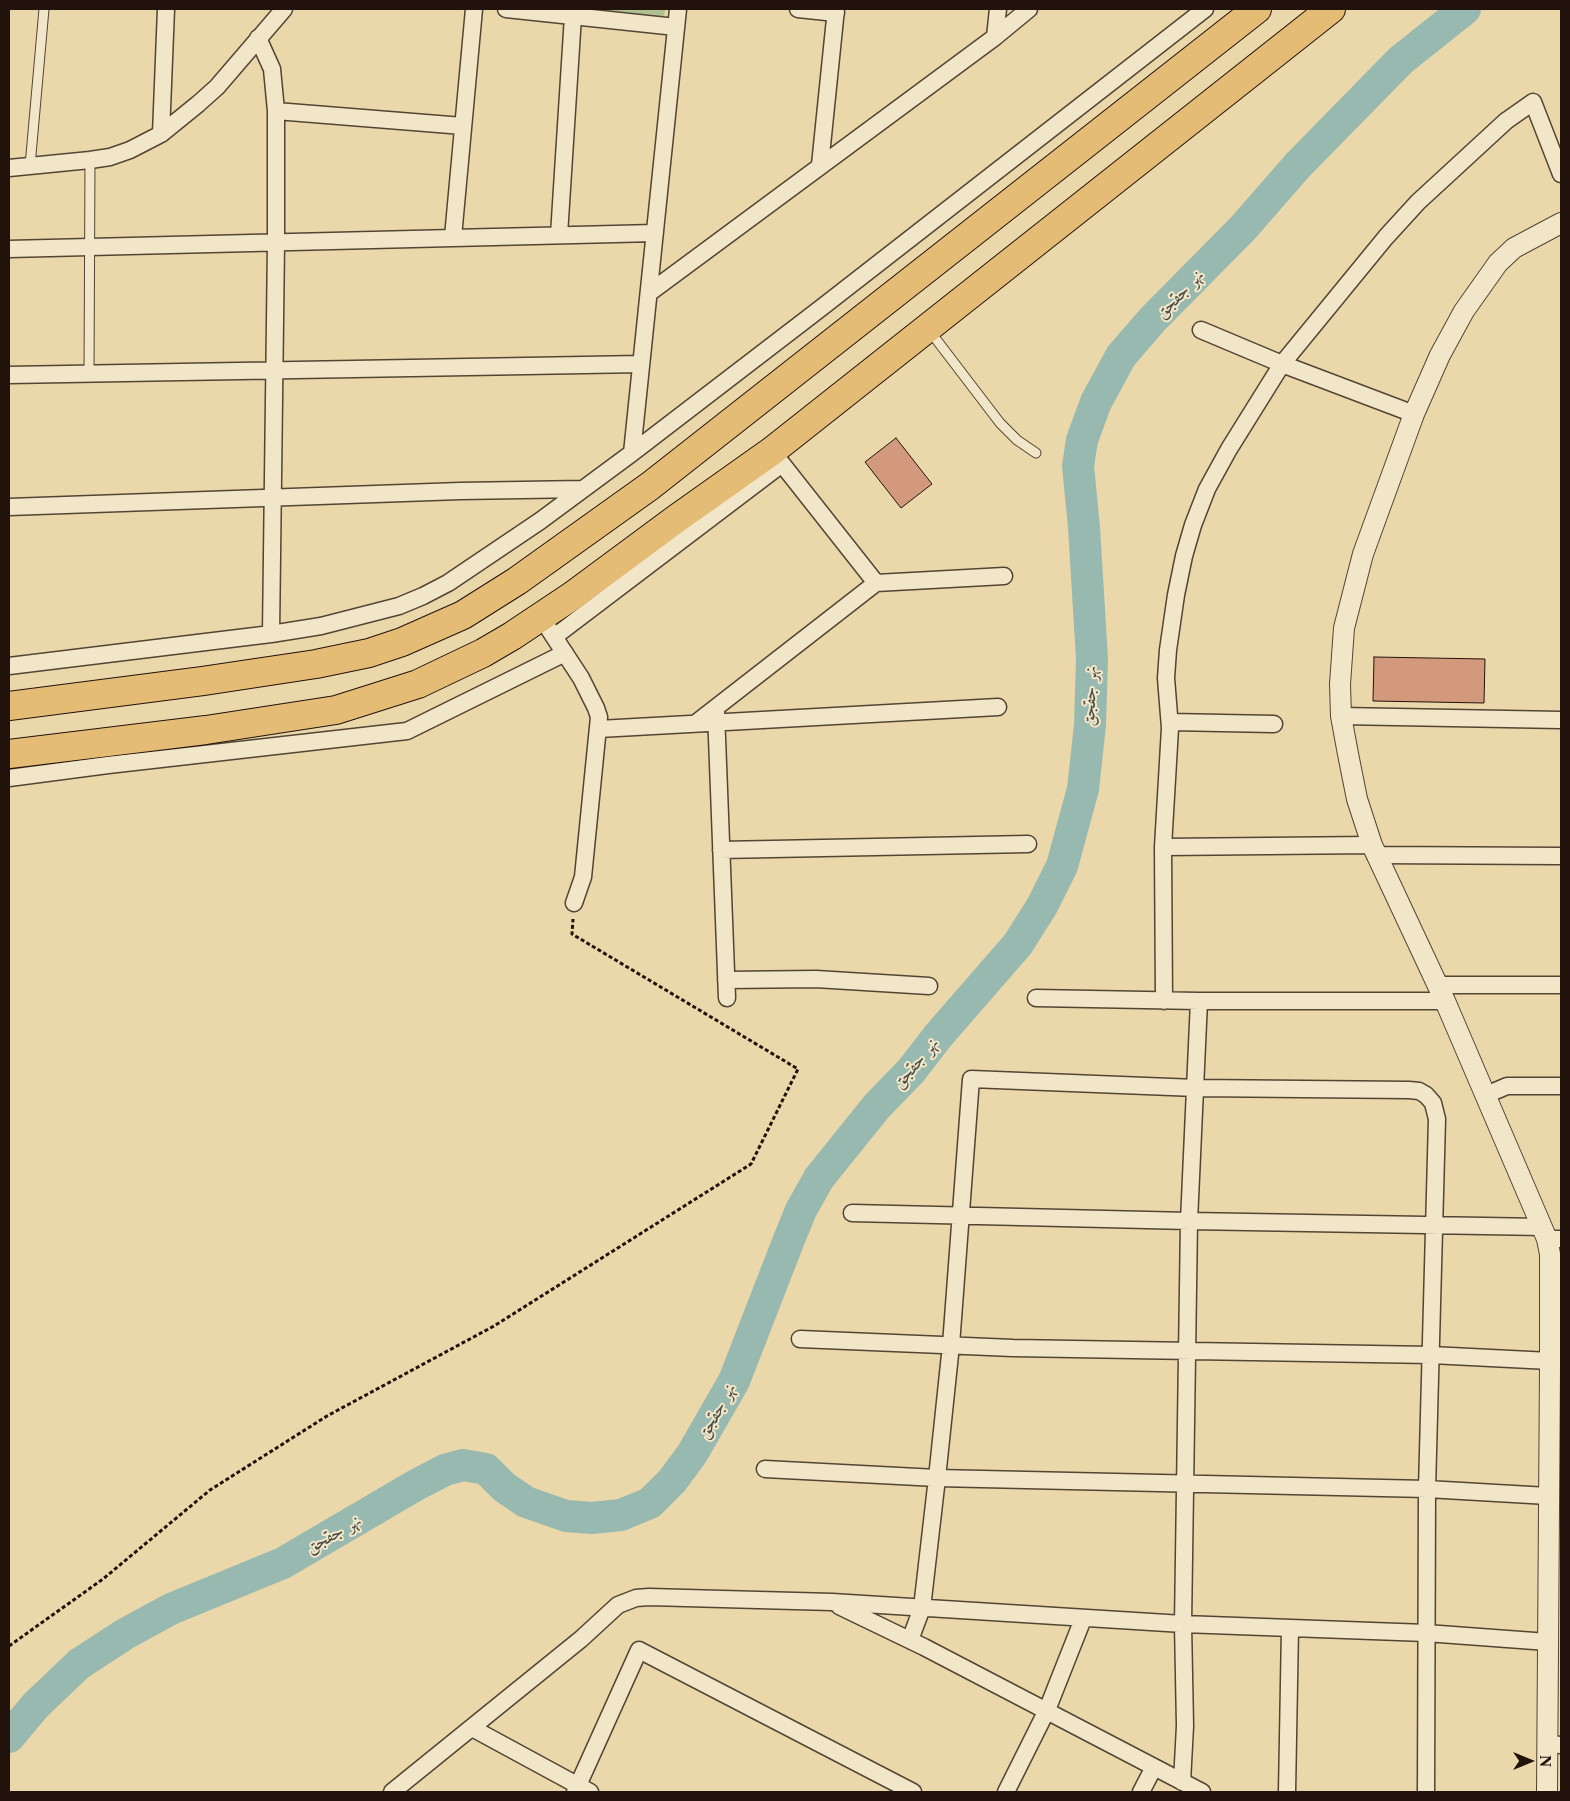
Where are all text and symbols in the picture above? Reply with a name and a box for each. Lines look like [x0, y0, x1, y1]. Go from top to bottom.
water label: نهر جقجق [1151, 264, 1209, 324]
water label: نهر جقجق [1078, 665, 1102, 727]
water label: نهر جقجق [888, 1033, 944, 1093]
water label: نهر جقجق [693, 1379, 741, 1443]
water label: نهر جقجق [302, 1509, 366, 1559]
north arrow [1505, 1736, 1555, 1786]
text: N [1536, 1755, 1554, 1767]

